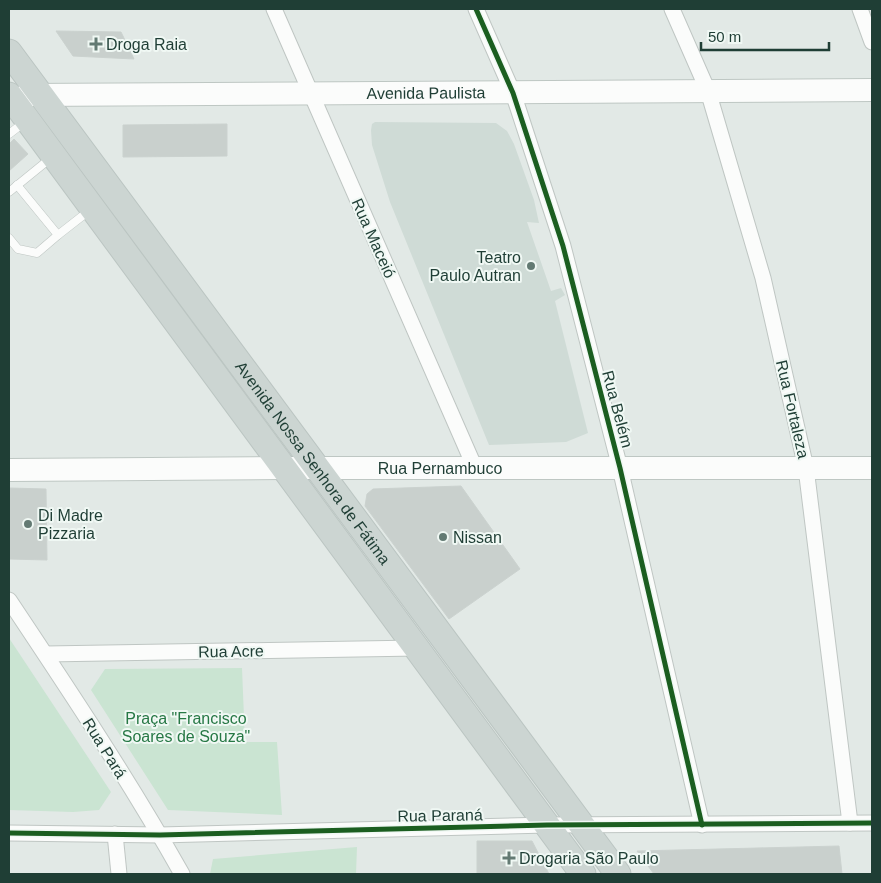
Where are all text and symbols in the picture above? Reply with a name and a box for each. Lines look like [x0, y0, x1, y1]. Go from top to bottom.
scale bar [701, 20, 828, 52]
text: 50 m [708, 28, 741, 45]
place label: Droga Raia [106, 36, 187, 53]
marker: Droga Raia [90, 38, 102, 50]
street label: Avenida Paulista [366, 84, 486, 102]
street label: Rua Maceió [348, 196, 399, 281]
place label: Teatro Paulo Autran [429, 249, 521, 284]
marker: Teatro Paulo Autran [525, 260, 537, 272]
street label: Avenida Nossa Senhora de Fátima [232, 358, 394, 568]
street label: Rua Fortaleza [773, 358, 812, 460]
street label: Rua Belém [599, 369, 636, 450]
street label: Rua Pernambuco [378, 460, 502, 477]
place label: Di Madre Pizzaria [38, 507, 103, 542]
marker: Di Madre Pizzaria [22, 518, 34, 530]
place label: Nissan [453, 529, 502, 546]
marker: Nissan [437, 531, 449, 543]
street label: Rua Acre [198, 642, 264, 661]
park label: Praça "Francisco Soares de Souza" [122, 710, 250, 745]
street label: Rua Pará [79, 715, 130, 782]
street label: Rua Paraná [397, 806, 483, 825]
place label: Drogaria São Paulo [519, 850, 659, 867]
marker: Drogaria São Paulo [503, 852, 515, 864]

